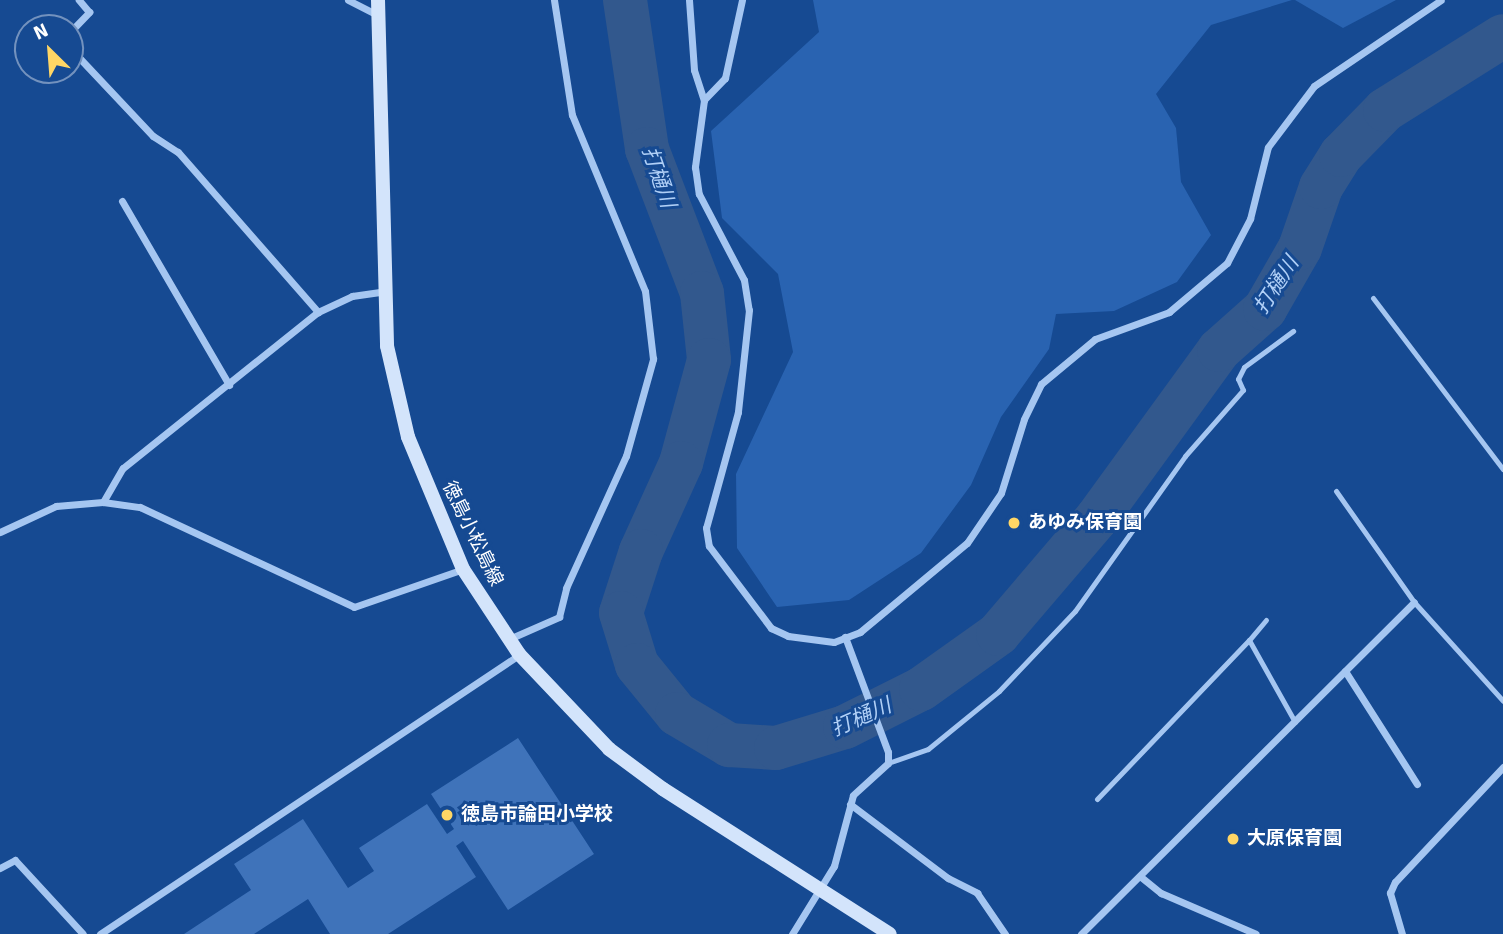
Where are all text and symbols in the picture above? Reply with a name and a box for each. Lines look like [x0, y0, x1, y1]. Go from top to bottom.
north arrow [14, 14, 84, 84]
text: N [30, 18, 52, 45]
water label: 打樋川 [637, 143, 681, 211]
water label: 打樋川 [1248, 252, 1304, 318]
street label: 徳島小松島線 [437, 478, 507, 590]
place label: あゆみ保育園 [1028, 512, 1142, 534]
marker: あゆみ保育園 [1006, 515, 1022, 531]
water label: 打樋川 [827, 693, 895, 741]
place label: 徳島市論田小学校 [461, 804, 613, 826]
marker: 徳島市論田小学校 [439, 807, 455, 823]
place label: 大原保育園 [1247, 828, 1342, 850]
marker: 大原保育園 [1225, 831, 1241, 847]

